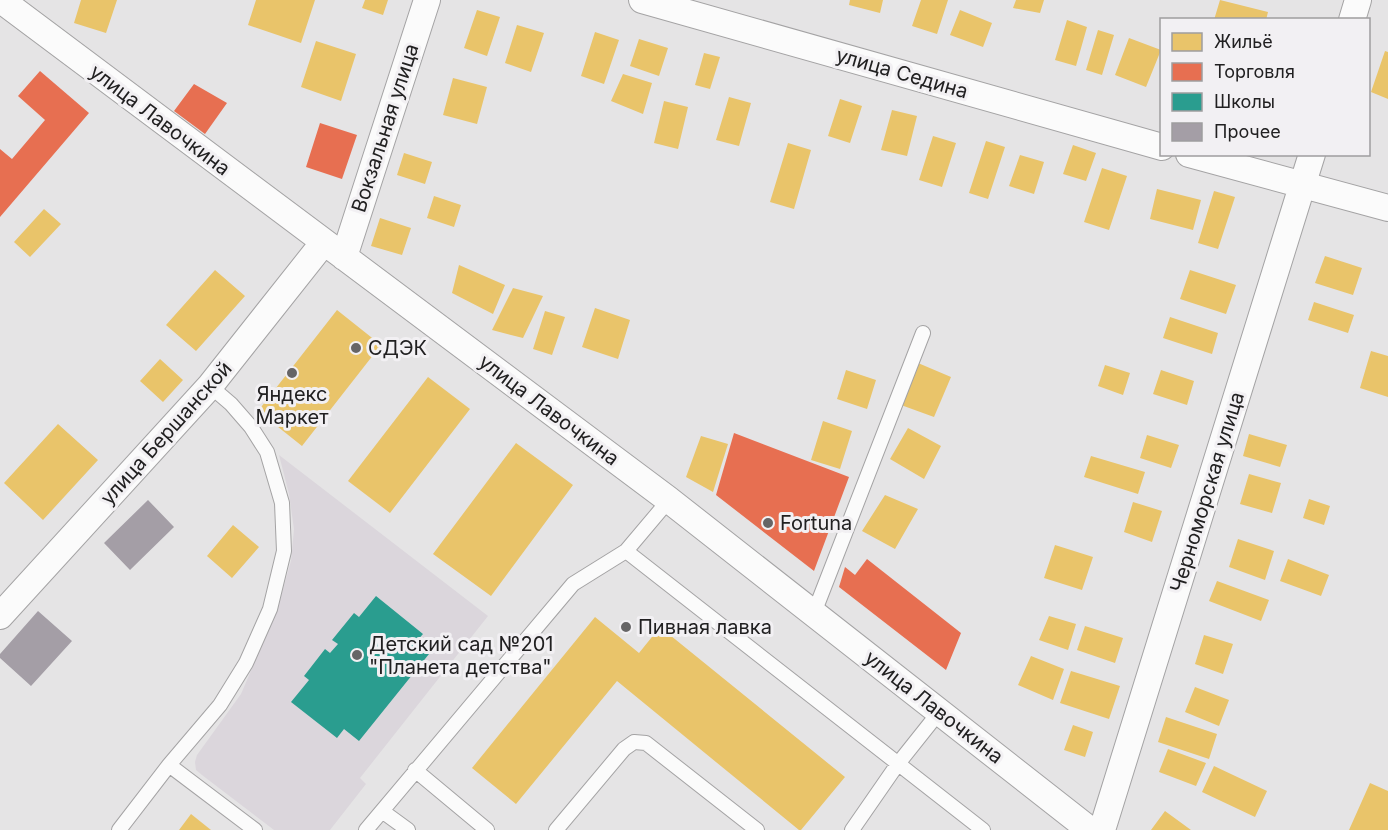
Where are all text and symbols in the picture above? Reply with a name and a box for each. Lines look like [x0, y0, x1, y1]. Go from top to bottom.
legend [1160, 18, 1370, 156]
text: Жильё [1214, 31, 1273, 52]
street label: Вокзальная улица [346, 41, 424, 215]
street label: улица Седина [833, 43, 971, 103]
street label: улица Лавочкина [85, 59, 235, 181]
text: Торговля [1214, 61, 1295, 82]
text: Школы [1214, 91, 1275, 112]
text: Прочее [1214, 121, 1281, 142]
place label: СДЭК [368, 336, 427, 360]
marker: СДЭК [349, 341, 363, 355]
street label: улица Лавочкина [474, 349, 624, 471]
street label: улица Бершанской [95, 356, 237, 510]
marker: Яндекс Маркет [285, 366, 299, 380]
place label: Яндекс Маркет [256, 382, 329, 429]
street label: Черноморская улица [1165, 389, 1249, 595]
place label: Fortuna [780, 511, 852, 535]
marker: Fortuna [761, 516, 775, 530]
place label: Пивная лавка [638, 615, 772, 639]
marker: Пивная лавка [619, 620, 633, 634]
place label: Детский сад №201 "Планета детства" [369, 632, 553, 679]
street label: улица Лавочкина [860, 645, 1008, 769]
marker: Детский сад №201 "Планета детства" [350, 648, 364, 662]

